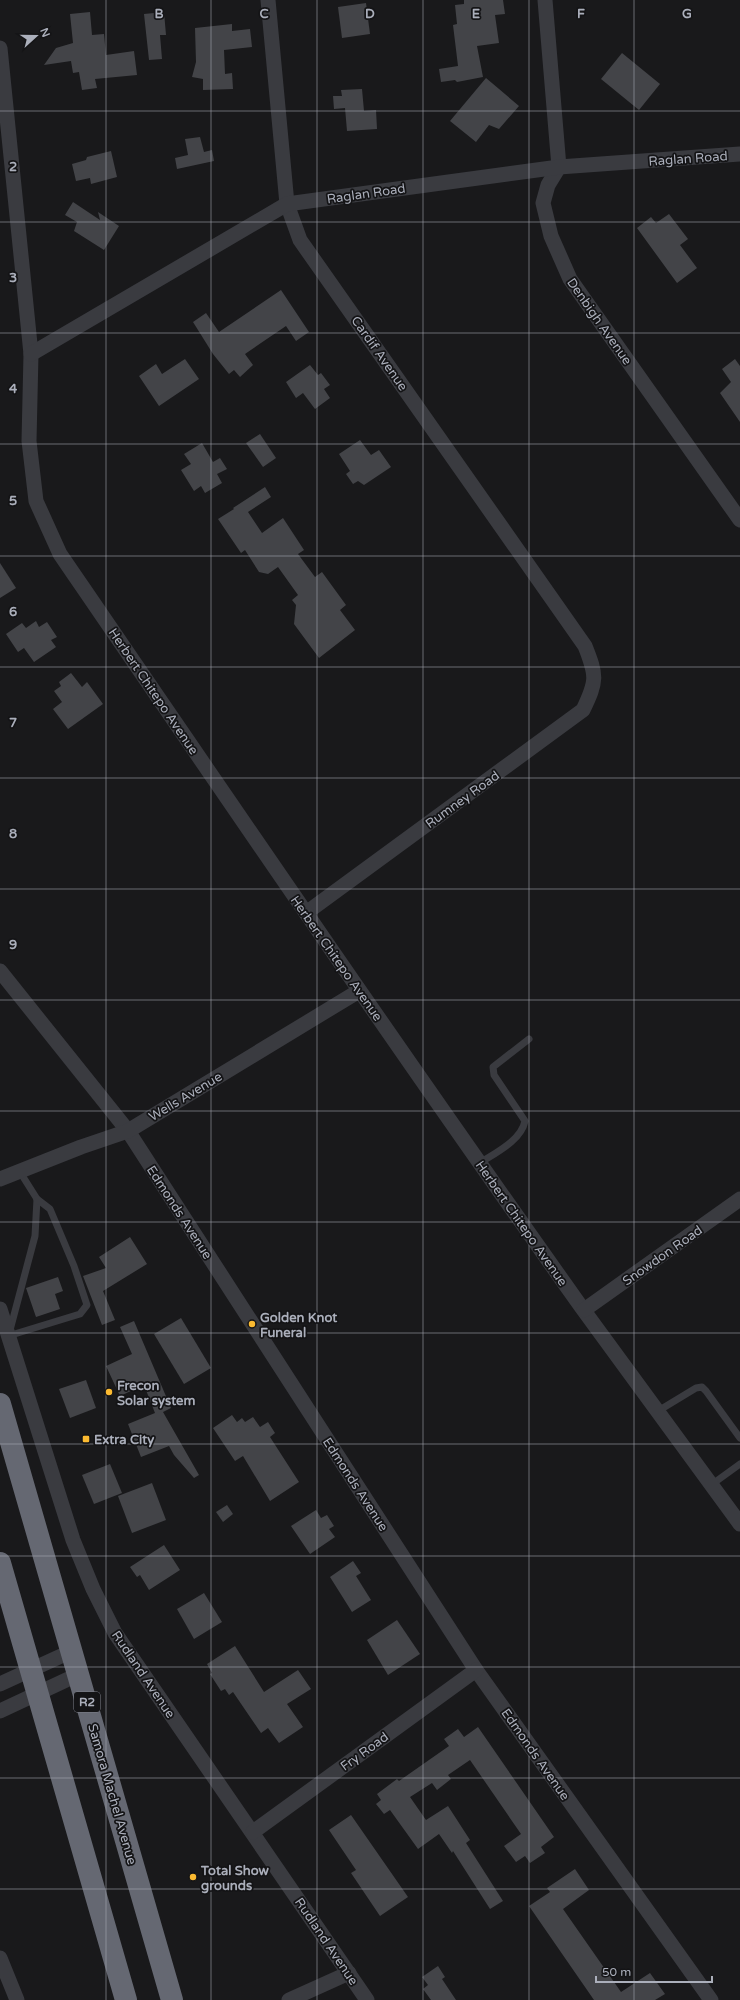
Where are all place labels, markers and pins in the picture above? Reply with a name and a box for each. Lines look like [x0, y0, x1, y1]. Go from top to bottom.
place label: Golden Knot Funeral [260, 1310, 337, 1341]
marker: Golden Knot Funeral [247, 1319, 257, 1329]
place label: Frecon Solar system [117, 1378, 195, 1409]
marker: Frecon Solar system [104, 1387, 114, 1397]
place label: Extra City [94, 1432, 154, 1448]
marker: Extra City [81, 1434, 91, 1444]
place label: Total Show grounds [200, 1863, 269, 1894]
marker: Total Show grounds [188, 1872, 198, 1882]

